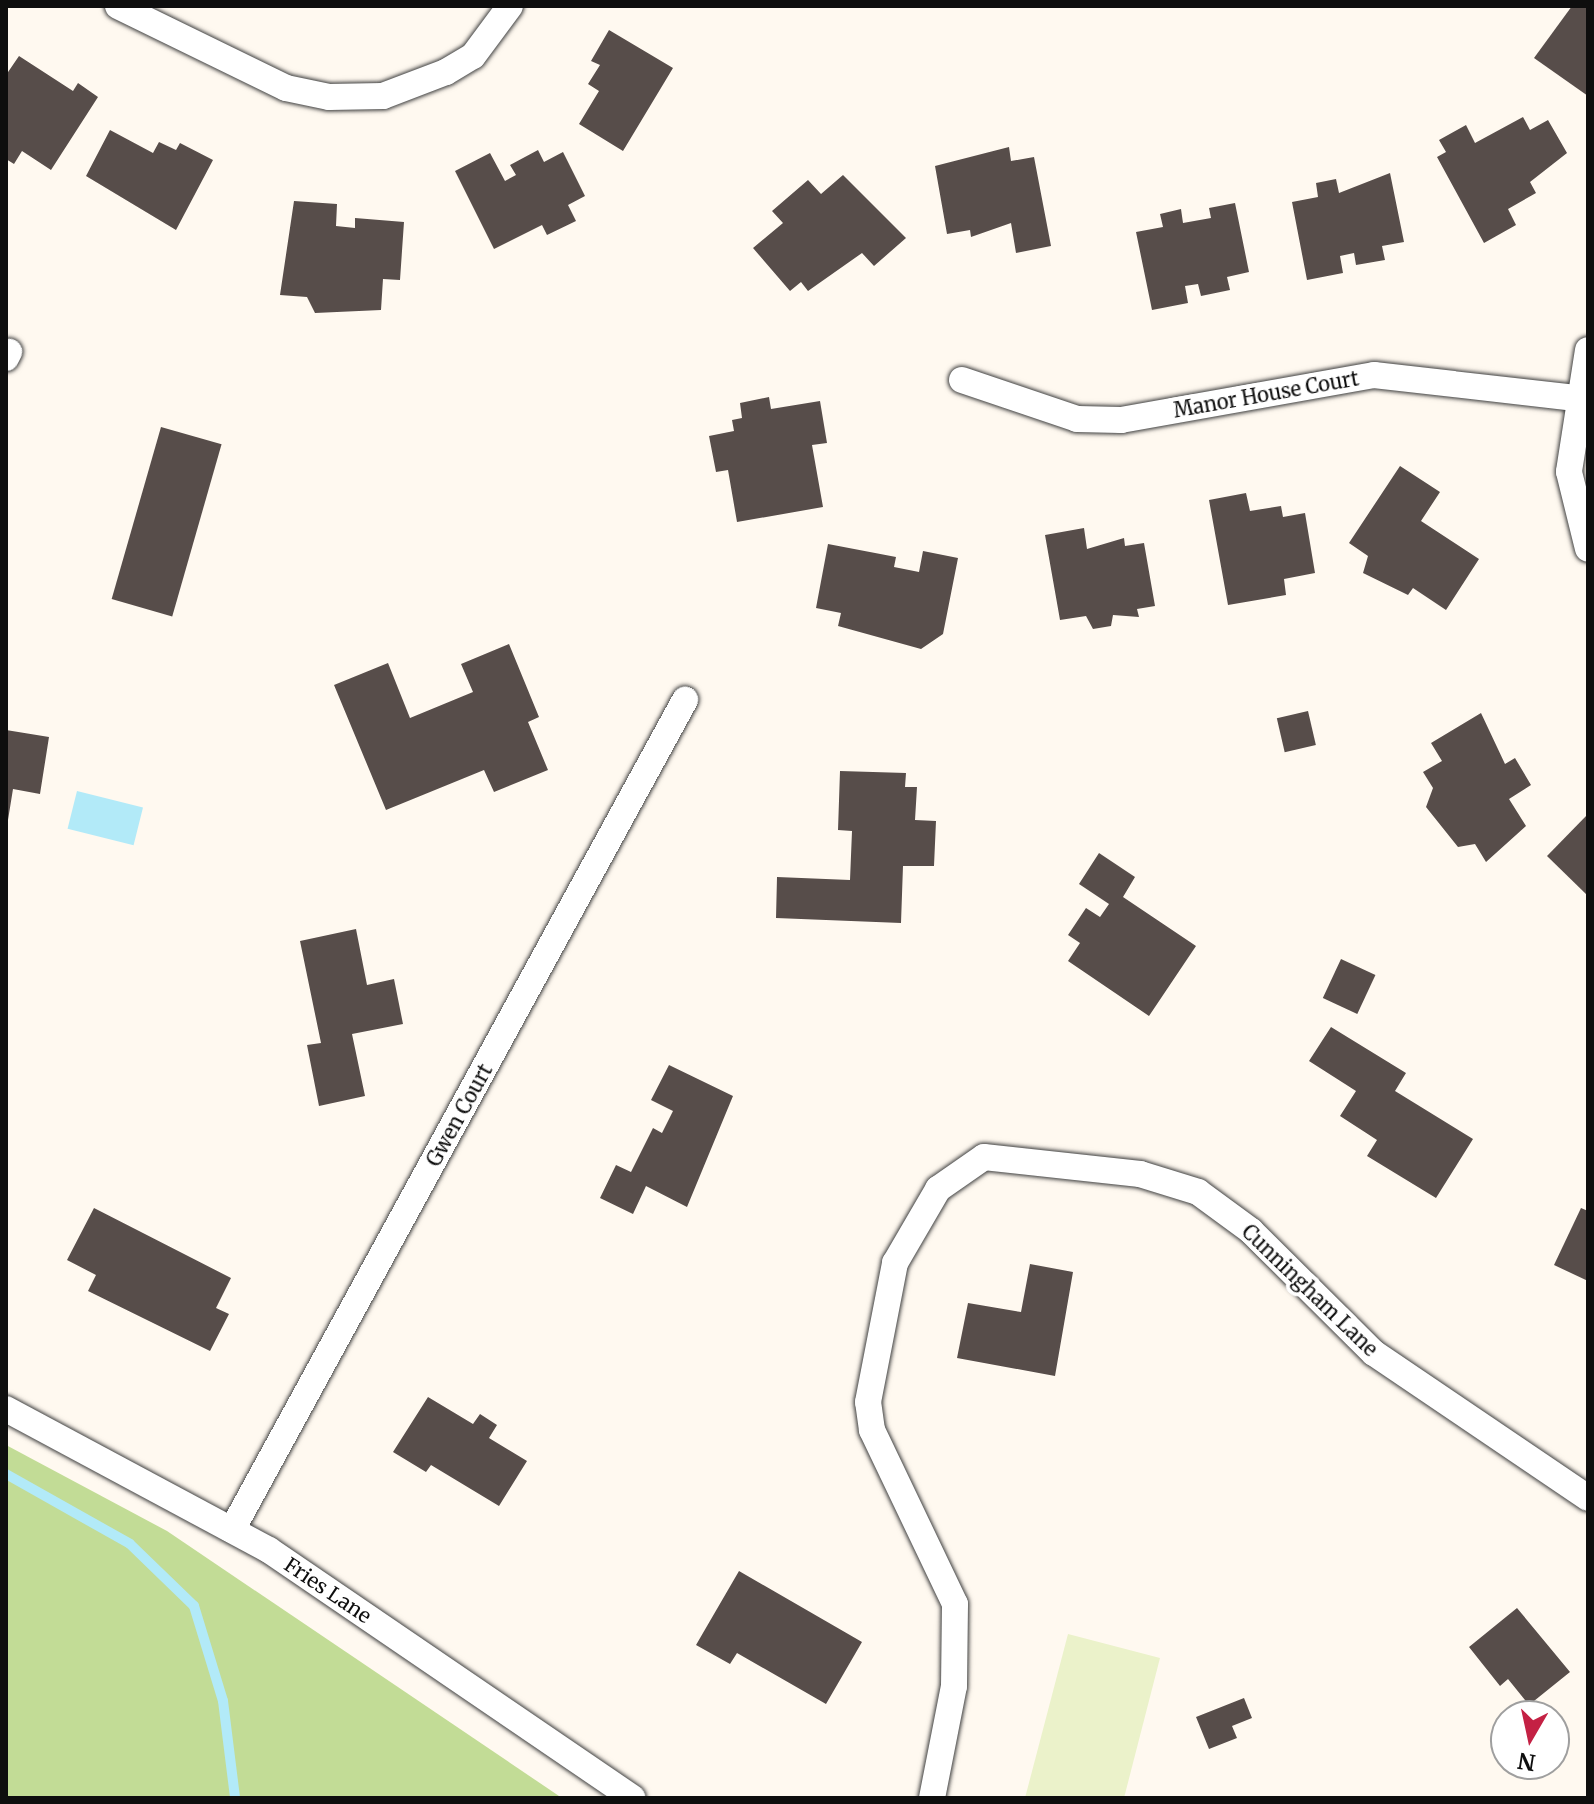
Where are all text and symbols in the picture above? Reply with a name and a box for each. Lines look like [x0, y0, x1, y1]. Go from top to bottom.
street label: Manor House Court [1171, 366, 1361, 422]
street label: Gwen Court [421, 1060, 497, 1170]
street label: Cunningham Lane [1237, 1219, 1383, 1361]
street label: Fries Lane [280, 1552, 376, 1628]
north arrow [1490, 1700, 1570, 1780]
text: N [1516, 1747, 1537, 1777]

